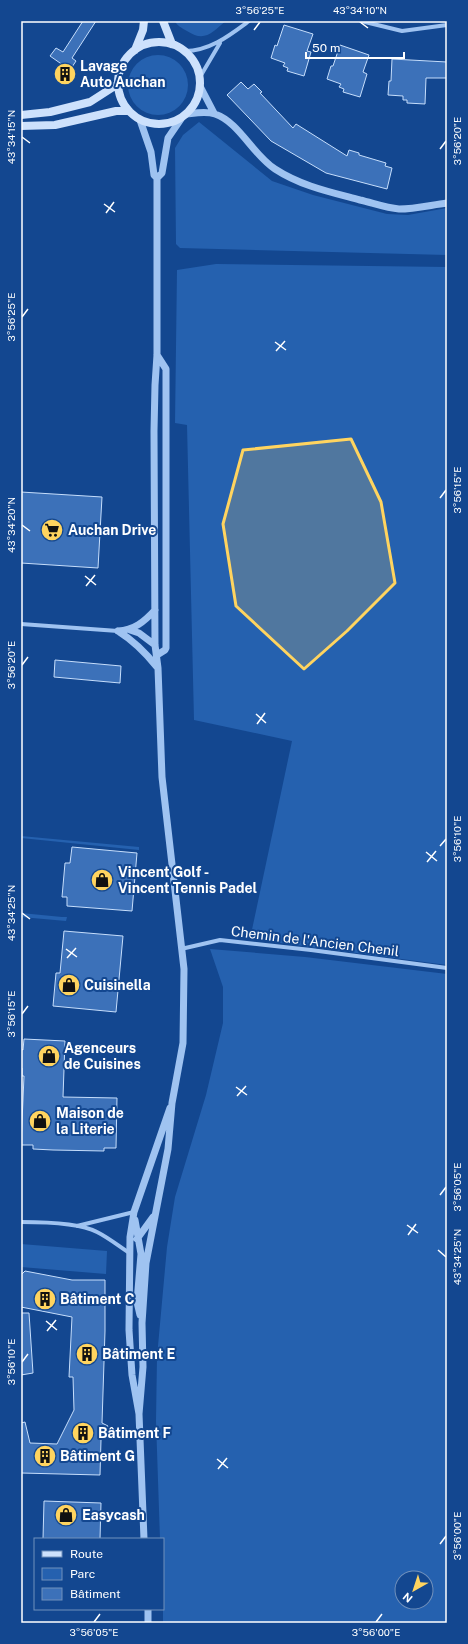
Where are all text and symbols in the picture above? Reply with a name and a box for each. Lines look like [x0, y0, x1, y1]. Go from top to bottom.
text: 3°56'25"E [236, 4, 284, 16]
text: 43°34'10"N [333, 4, 387, 16]
scale bar [306, 34, 404, 60]
text: 50 m [312, 41, 340, 55]
place label: Lavage Auto Auchan [80, 58, 166, 90]
building icon: Lavage Auto Auchan [52, 61, 78, 87]
text: 43°34'15"N [5, 110, 17, 164]
text: 3°56'20"E [451, 117, 463, 165]
text: 3°56'25"E [5, 293, 17, 341]
text: 3°56'15"E [451, 467, 463, 513]
text: 43°34'20"N [5, 497, 17, 553]
supermarket icon: Auchan Drive [39, 517, 65, 543]
place label: Auchan Drive [68, 522, 156, 538]
text: 3°56'20"E [5, 641, 17, 689]
text: 3°56'10"E [451, 816, 463, 862]
place label: Vincent Golf - Vincent Tennis Padel [118, 864, 258, 896]
shop icon: Vincent Golf - Vincent Tennis Padel [89, 867, 115, 893]
text: 43°34'25"N [5, 885, 17, 941]
street label: Chemin de l'Ancien Chenil [230, 923, 400, 959]
shop icon: Cuisinella [56, 972, 82, 998]
place label: Cuisinella [84, 977, 151, 993]
text: 3°56'15"E [5, 991, 17, 1037]
place label: Agenceurs de Cuisines [64, 1040, 141, 1072]
shop icon: Agenceurs de Cuisines [36, 1043, 62, 1069]
place label: Maison de la Literie [56, 1105, 124, 1137]
shop icon: Maison de la Literie [27, 1108, 53, 1134]
text: 3°56'05"E [451, 1162, 463, 1212]
text: 43°34'25"N [451, 1229, 463, 1285]
building icon: Bâtiment C [32, 1286, 58, 1312]
place label: Bâtiment C [60, 1291, 135, 1307]
text: 3°56'10"E [5, 1339, 17, 1385]
building icon: Bâtiment E [74, 1341, 100, 1367]
place label: Bâtiment E [102, 1346, 176, 1362]
building icon: Bâtiment F [70, 1420, 96, 1446]
place label: Bâtiment F [98, 1425, 172, 1441]
building icon: Bâtiment G [32, 1443, 58, 1469]
place label: Bâtiment G [60, 1448, 135, 1464]
shop icon: Easycash [53, 1502, 79, 1528]
place label: Easycash [82, 1507, 145, 1523]
text: 3°56'00"E [451, 1512, 463, 1560]
legend [34, 1538, 164, 1610]
text: Route [70, 1547, 103, 1561]
text: Parc [70, 1567, 95, 1581]
north arrow [394, 1570, 434, 1610]
text: Bâtiment [70, 1587, 121, 1601]
text: N [401, 1590, 415, 1605]
text: 3°56'05"E [69, 1626, 119, 1638]
text: 3°56'00"E [352, 1626, 400, 1638]

